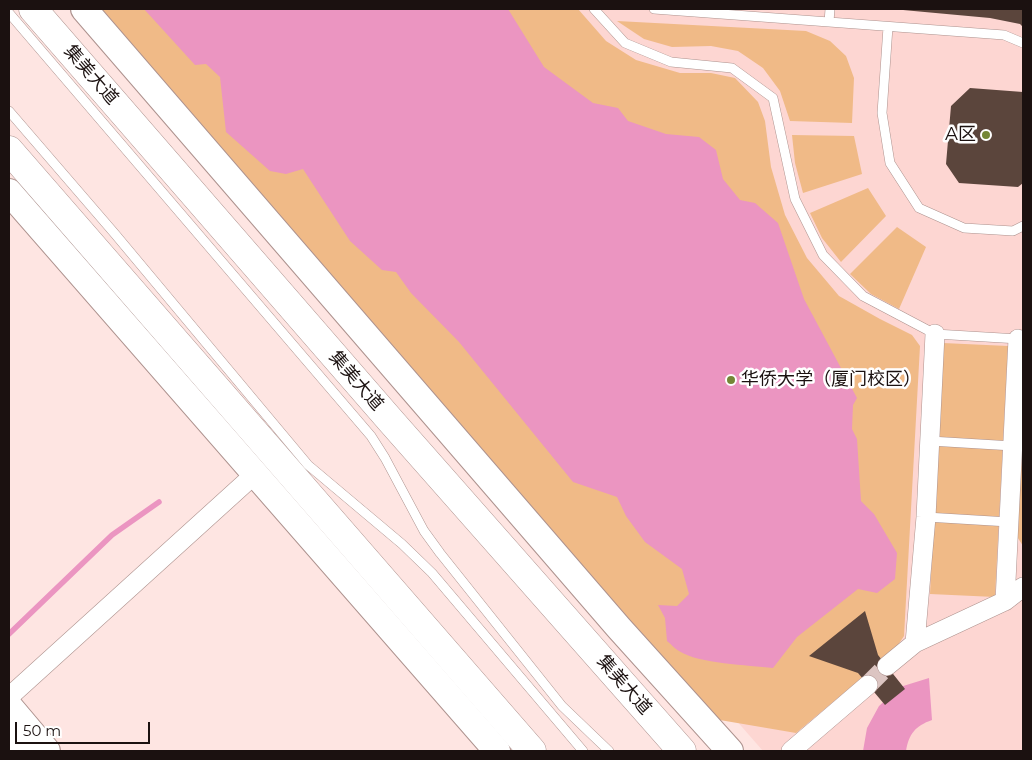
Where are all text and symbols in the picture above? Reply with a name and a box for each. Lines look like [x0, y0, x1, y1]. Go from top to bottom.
street label: 集美大道 [59, 41, 123, 109]
place label: A区 [945, 124, 976, 146]
marker: A区 [980, 129, 992, 141]
street label: 集美大道 [324, 347, 388, 415]
place label: 华侨大学（厦门校区） [741, 369, 921, 391]
marker: 华侨大学（厦门校区） [725, 374, 737, 386]
street label: 集美大道 [592, 651, 656, 719]
scale bar [18, 712, 152, 744]
text: 50 m [23, 721, 61, 740]

